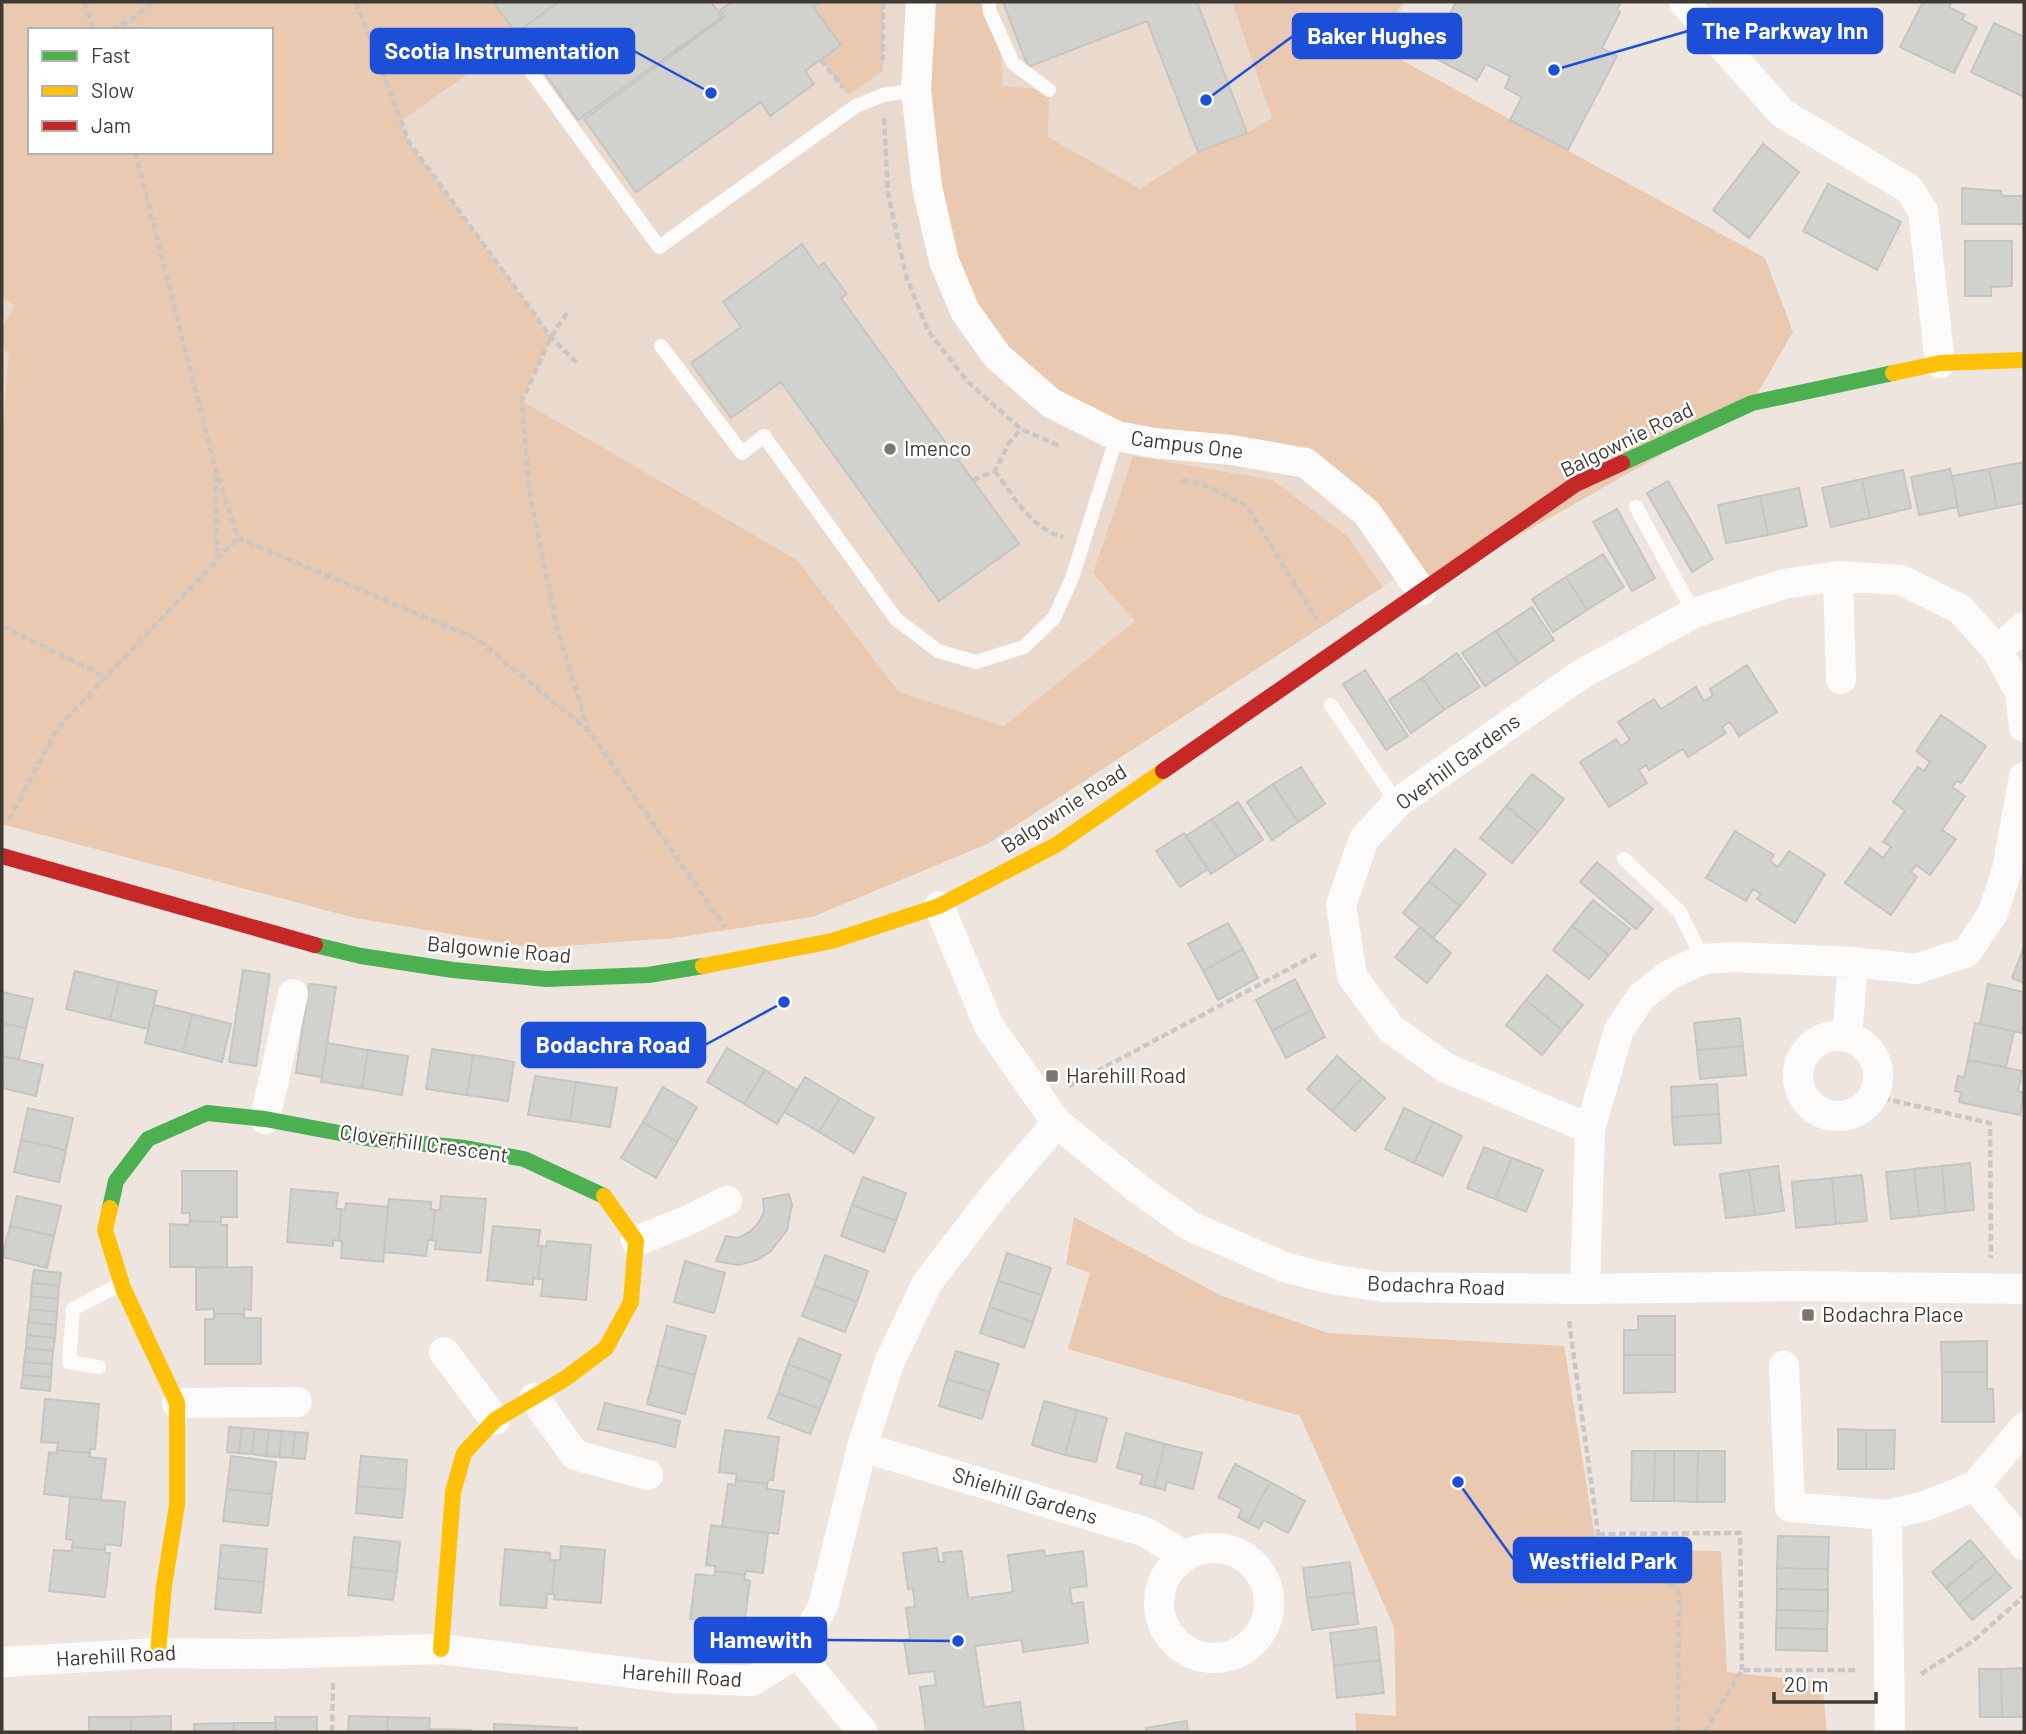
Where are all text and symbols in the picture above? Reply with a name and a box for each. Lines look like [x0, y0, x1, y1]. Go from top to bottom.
callout: The Parkway Inn [1688, 9, 1882, 53]
callout: Baker Hughes [1293, 14, 1461, 58]
text: The Parkway Inn [1702, 16, 1868, 44]
text: Baker Hughes [1307, 21, 1447, 49]
legend [28, 28, 273, 154]
callout: Scotia Instrumentation [371, 29, 634, 73]
text: Scotia Instrumentation [385, 36, 619, 64]
text: Fast [91, 42, 131, 67]
text: Slow [91, 77, 134, 102]
text: Jam [91, 112, 131, 137]
street label: Balgownie Road [1556, 396, 1697, 482]
street label: Campus One [1129, 424, 1245, 463]
place label: Imenco [904, 435, 971, 460]
marker: Imenco [882, 441, 898, 457]
street label: Overhill Gardens [1390, 707, 1524, 814]
street label: Balgownie Road [996, 758, 1131, 858]
street label: Balgownie Road [426, 930, 572, 967]
callout: Bodachra Road [522, 1023, 705, 1067]
text: Bodachra Road [536, 1030, 690, 1058]
place label: Harehill Road [1066, 1062, 1186, 1087]
marker: Harehill Road [1044, 1068, 1060, 1084]
street label: Cloverhill Crescent [338, 1118, 510, 1167]
street label: Bodachra Road [1367, 1270, 1505, 1299]
place label: Bodachra Place [1822, 1301, 1964, 1326]
marker: Bodachra Place [1800, 1307, 1816, 1323]
street label: Shielhill Gardens [950, 1461, 1101, 1529]
callout: Westfield Park [1514, 1538, 1691, 1582]
text: Westfield Park [1529, 1546, 1677, 1574]
callout: Hamewith [695, 1618, 826, 1662]
text: Hamewith [710, 1625, 812, 1653]
street label: Harehill Road [55, 1639, 177, 1670]
street label: Harehill Road [621, 1658, 743, 1691]
scale bar [1774, 1660, 1876, 1704]
text: 20 m [1784, 1671, 1829, 1696]

